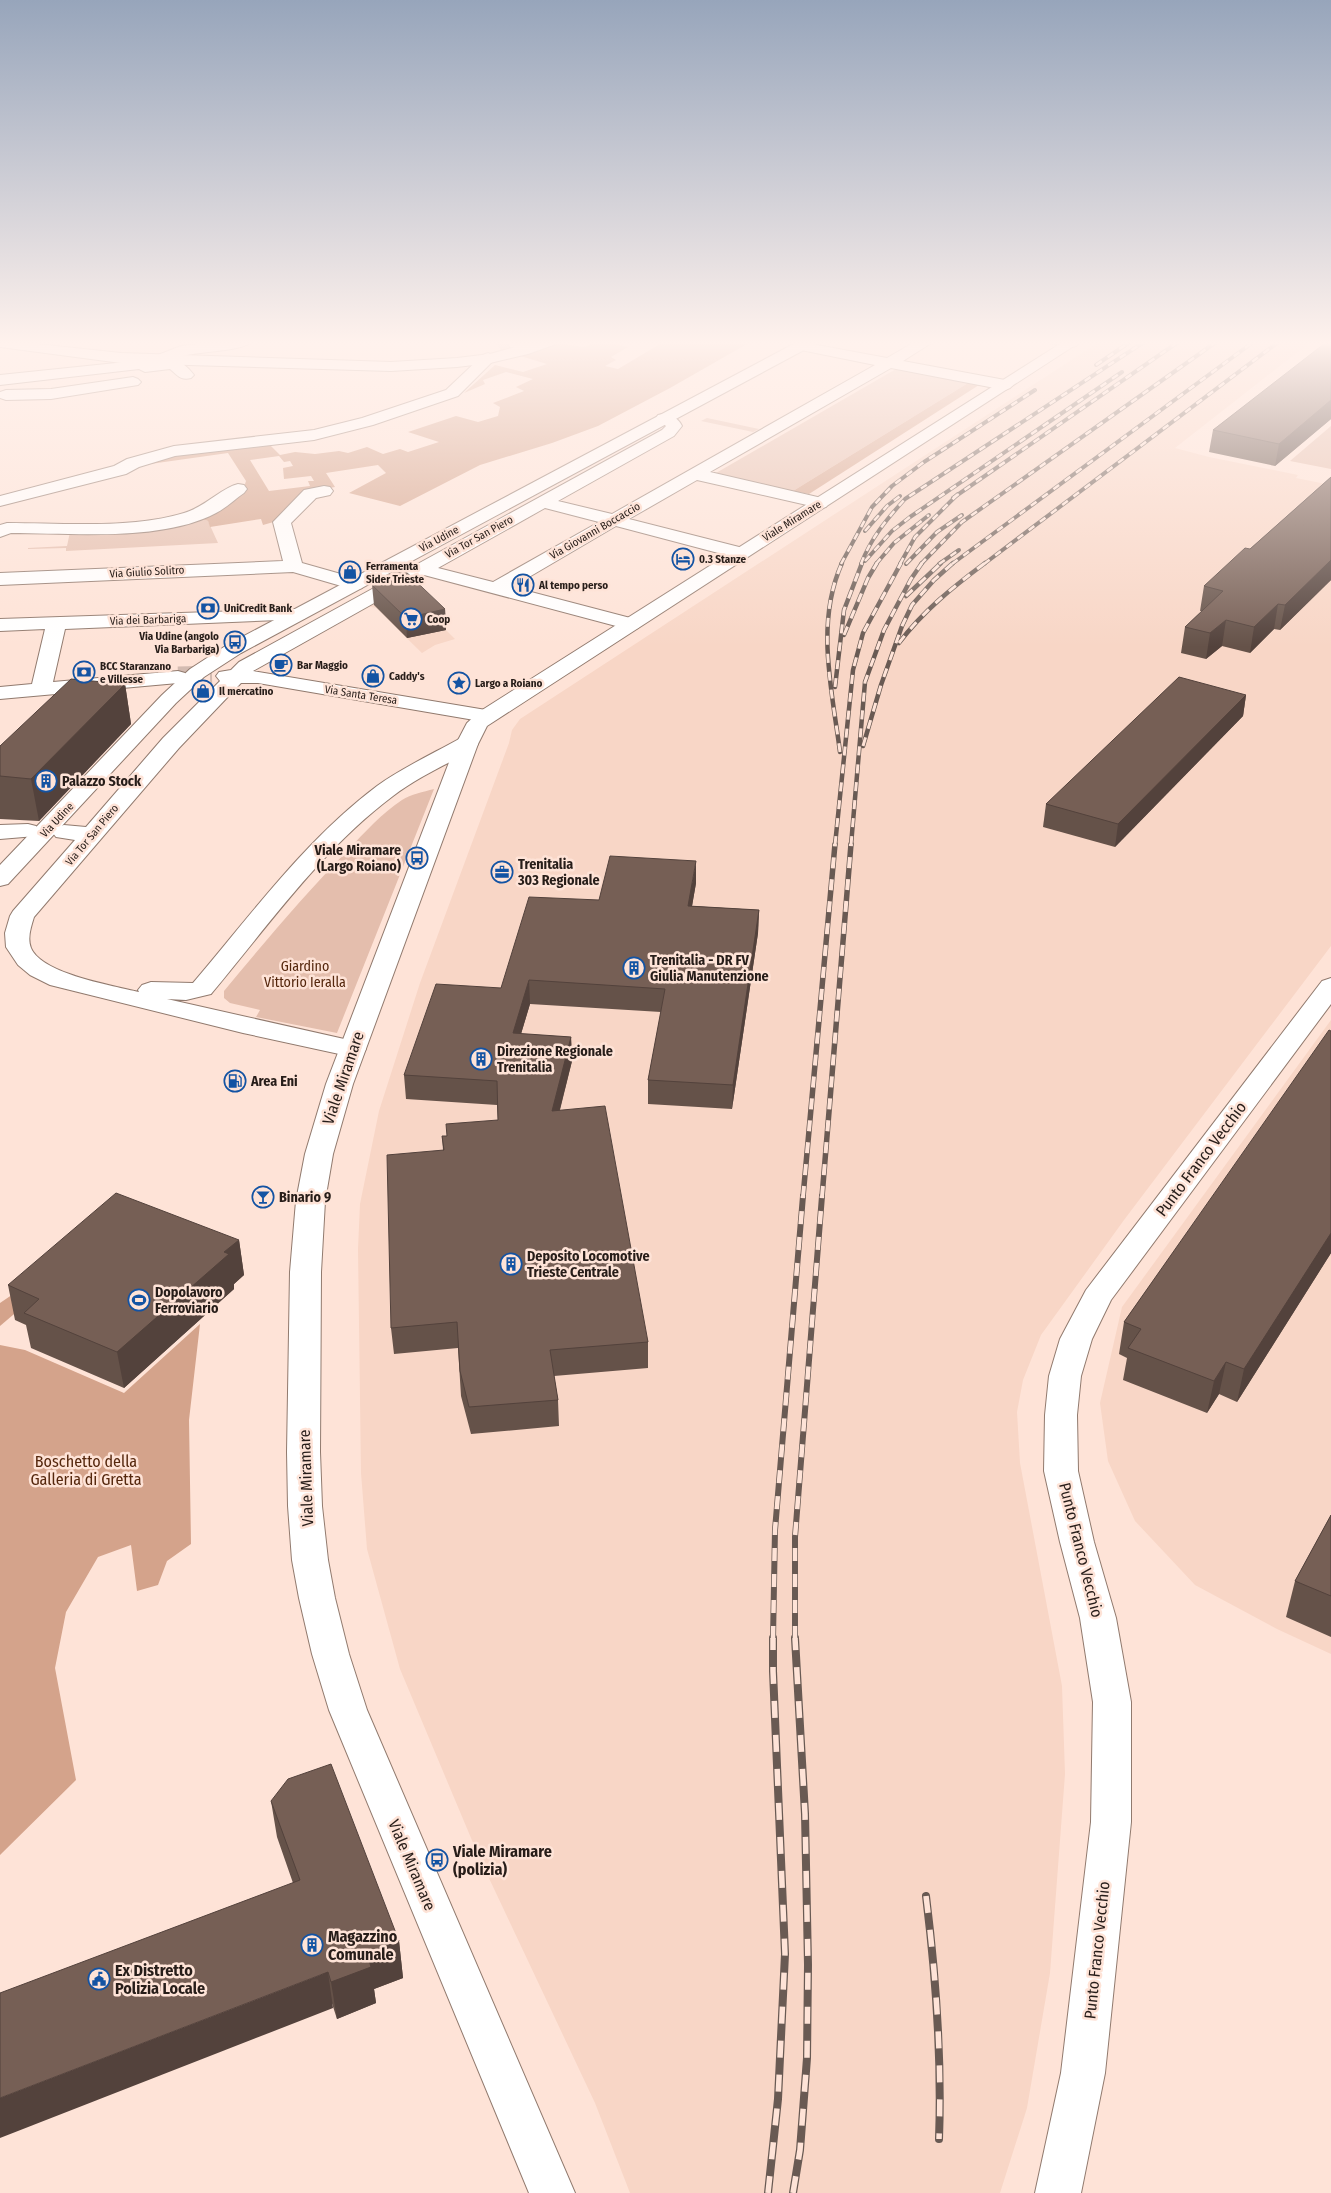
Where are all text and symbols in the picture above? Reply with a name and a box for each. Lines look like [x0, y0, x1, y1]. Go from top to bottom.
street label: Viale Miramare [760, 498, 824, 544]
street label: Via Giovanni Boccaccio [547, 500, 643, 562]
street label: Via Tor San Piero [443, 513, 515, 561]
street label: Via Udine [417, 523, 461, 555]
hotel icon: 0.3 Stanze [671, 547, 695, 571]
place label: 0.3 Stanze [699, 553, 746, 566]
shop icon: Ferramenta Sider Trieste [338, 560, 362, 584]
place label: Ferramenta Sider Trieste [366, 560, 424, 586]
street label: Via Giulio Solitro [109, 564, 185, 580]
restaurant icon: Al tempo perso [511, 573, 535, 597]
place label: Al tempo perso [538, 579, 608, 592]
bank icon: UniCredit Bank [196, 596, 220, 620]
place label: UniCredit Bank [224, 602, 292, 615]
supermarket icon: Coop [399, 607, 423, 631]
street label: Via dei Barbariga [110, 612, 186, 628]
place label: Coop [427, 613, 450, 626]
place label: Via Udine (angolo Via Barbariga) [138, 630, 220, 656]
bus stop icon: Via Udine (angolo Via Barbariga) [223, 630, 247, 654]
cafe icon: Bar Maggio [269, 653, 293, 677]
place label: Bar Maggio [297, 659, 348, 672]
bank icon: BCC Staranzano e Villesse [72, 660, 96, 684]
place label: BCC Staranzano e Villesse [100, 660, 171, 686]
shop icon: Caddy's [361, 664, 385, 688]
place label: Caddy's [389, 670, 425, 683]
place icon: Largo a Roiano [447, 671, 471, 695]
place label: Largo a Roiano [475, 677, 543, 690]
shop icon: Il mercatino [191, 679, 215, 703]
street label: Via Santa Teresa [324, 683, 398, 707]
place label: Il mercatino [219, 685, 274, 698]
building icon: Palazzo Stock [34, 769, 58, 793]
place label: Palazzo Stock [62, 773, 142, 790]
street label: Via Udine [38, 800, 76, 840]
street label: Via Tor San Piero [63, 802, 121, 868]
place label: Viale Miramare (Largo Roiano) [314, 842, 401, 875]
bus stop icon: Viale Miramare (Largo Roiano) [405, 846, 429, 870]
place label: Trenitalia 303 Regionale [517, 856, 599, 889]
office icon: Trenitalia 303 Regionale [490, 860, 514, 884]
place label: Trenitalia - DR FV Giulia Manutenzione [650, 952, 769, 985]
building icon: Trenitalia - DR FV Giulia Manutenzione [622, 956, 646, 980]
park label: Giardino Vittorio Ieralla [264, 958, 346, 991]
street label: Viale Miramare [318, 1029, 368, 1127]
place label: Direzione Regionale Trenitalia [497, 1043, 613, 1076]
building icon: Direzione Regionale Trenitalia [469, 1047, 493, 1071]
fuel station icon: Area Eni [223, 1069, 247, 1093]
place label: Area Eni [250, 1073, 298, 1090]
street label: Punto Franco Vecchio [1152, 1098, 1250, 1220]
bar icon: Binario 9 [251, 1185, 275, 1209]
place label: Binario 9 [279, 1189, 331, 1206]
place label: Deposito Locomotive Trieste Centrale [527, 1248, 650, 1281]
building icon: Deposito Locomotive Trieste Centrale [499, 1252, 523, 1276]
place label: Dopolavoro Ferroviario [155, 1284, 223, 1317]
sports icon: Dopolavoro Ferroviario [127, 1288, 151, 1312]
street label: Viale Miramare [295, 1429, 317, 1527]
park label: Boschetto della Galleria di Gretta [30, 1452, 142, 1489]
street label: Punto Franco Vecchio [1055, 1481, 1107, 1619]
street label: Viale Miramare [384, 1817, 440, 1914]
place label: Viale Miramare (polizia) [452, 1842, 552, 1879]
bus stop icon: Viale Miramare (polizia) [425, 1848, 449, 1872]
street label: Punto Franco Vecchio [1080, 1880, 1114, 2020]
place label: Magazzino Comunale [328, 1927, 398, 1964]
building icon: Magazzino Comunale [300, 1933, 324, 1957]
place label: Ex Distretto Polizia Locale [115, 1961, 205, 1998]
public building icon: Ex Distretto Polizia Locale [87, 1967, 111, 1991]

